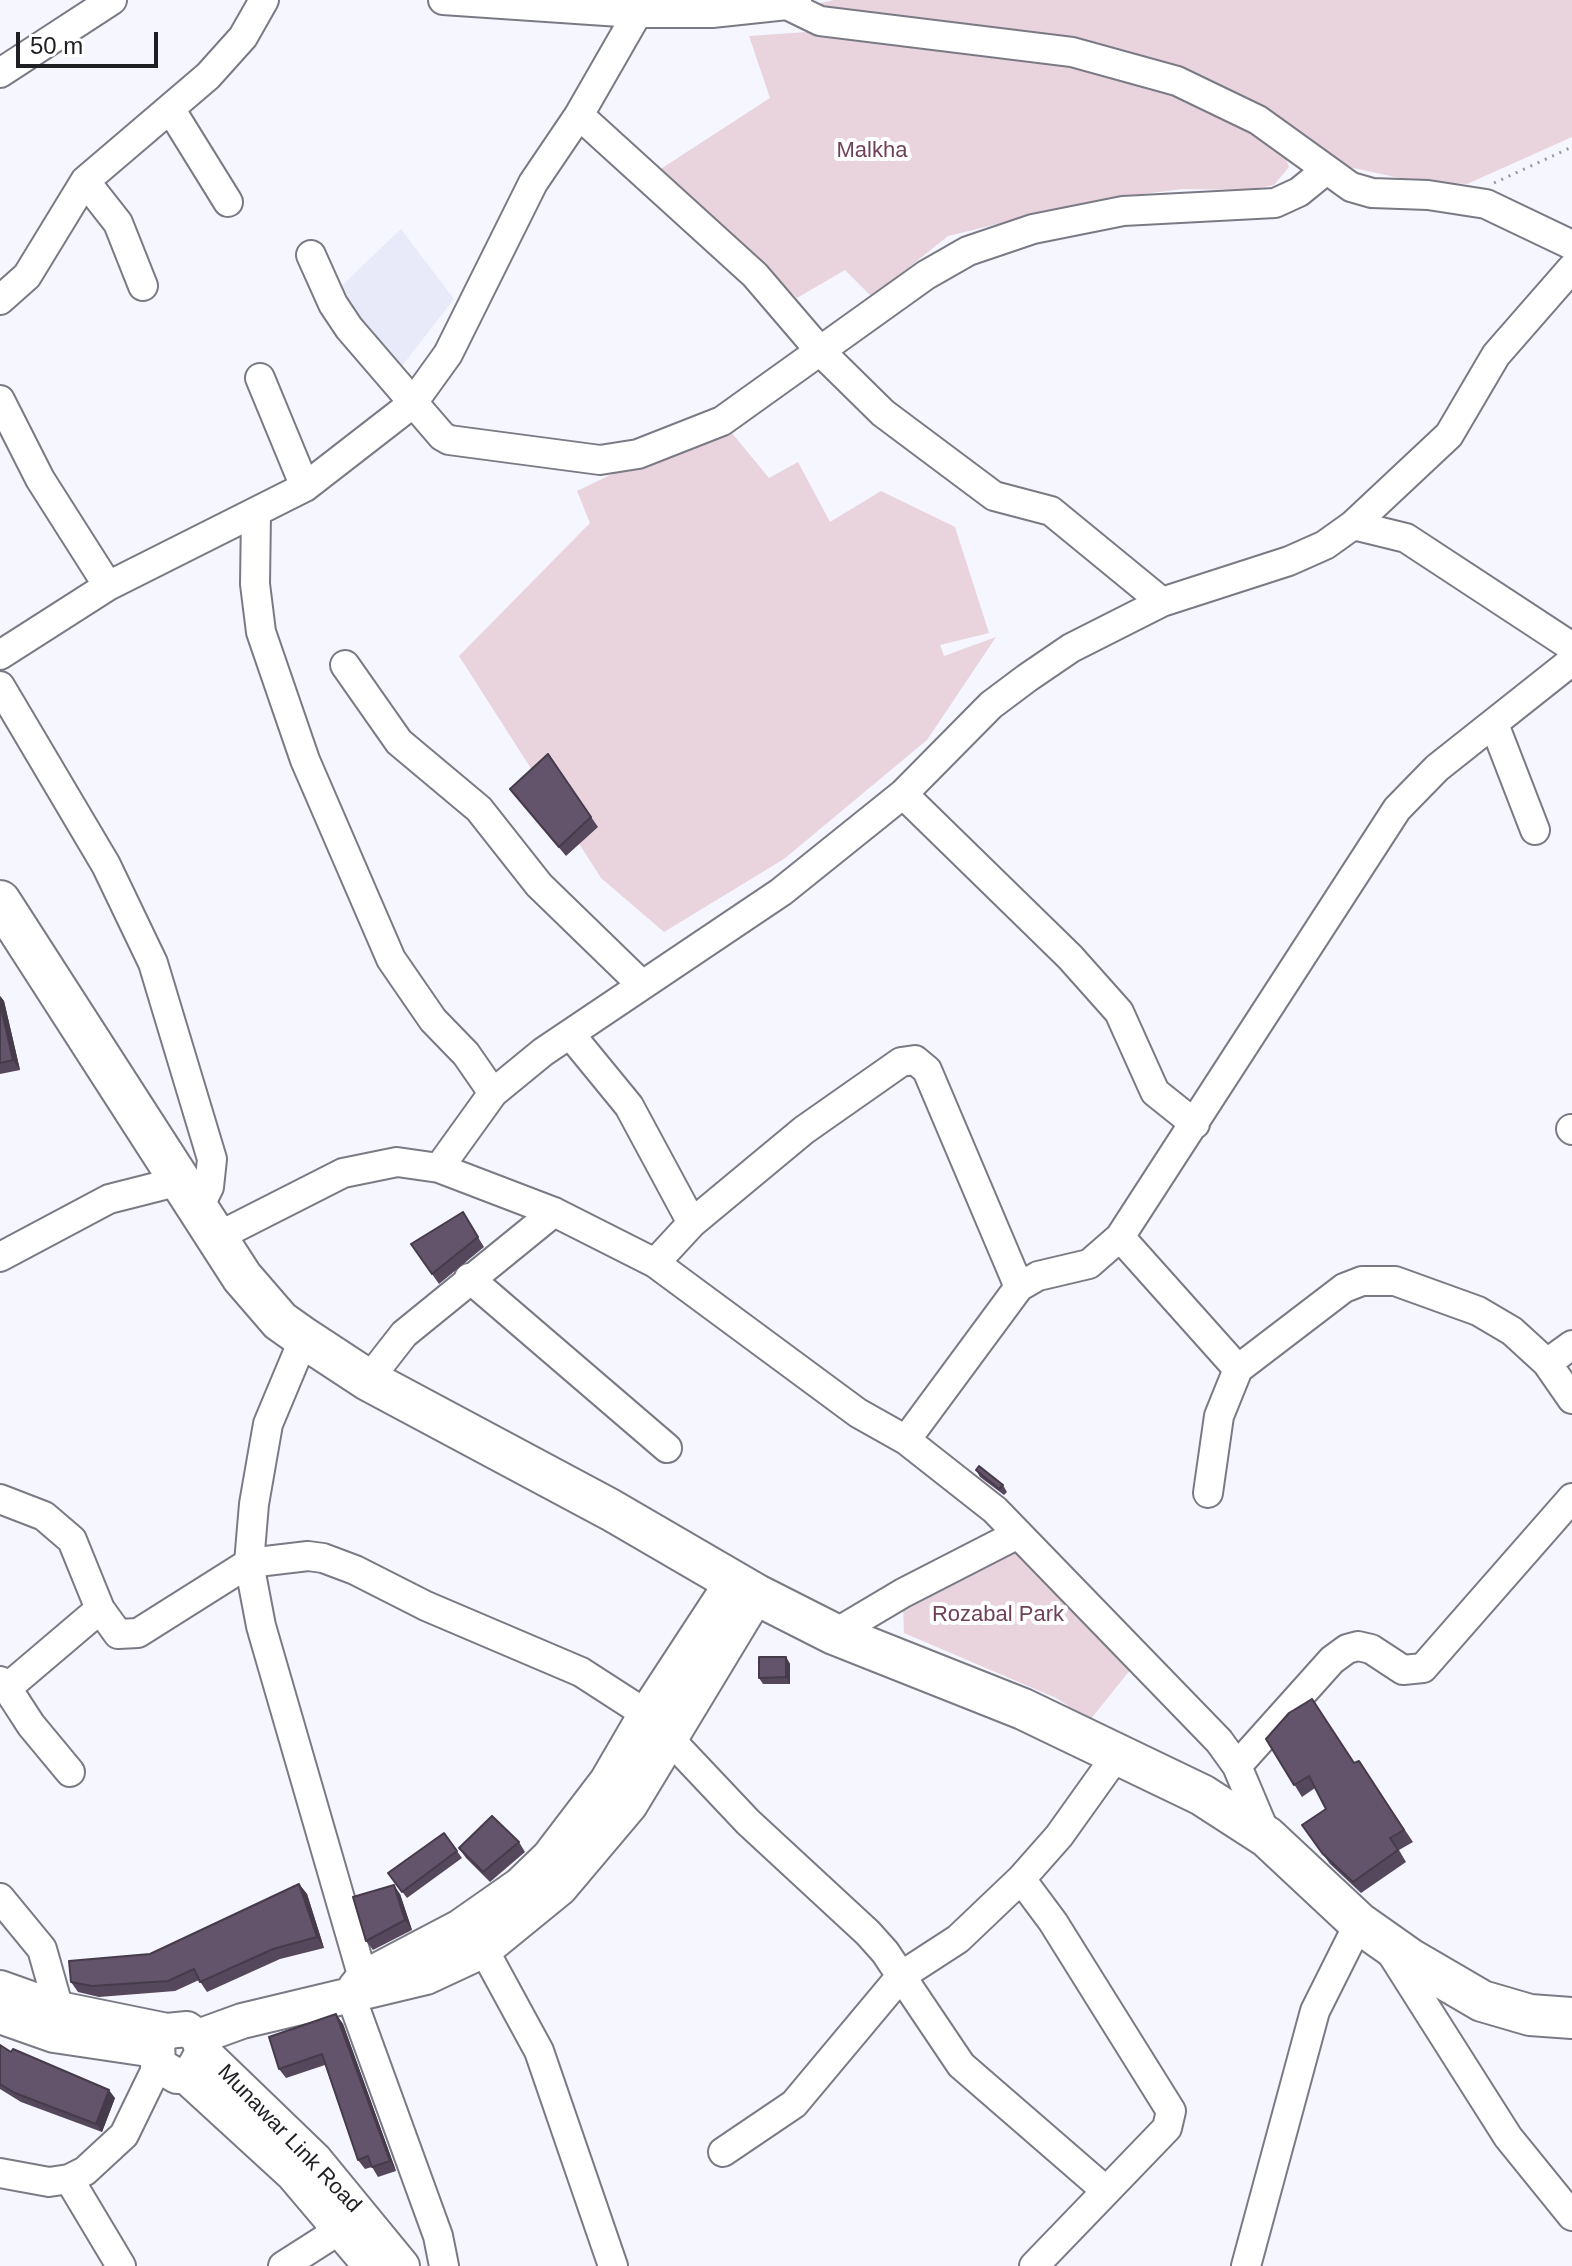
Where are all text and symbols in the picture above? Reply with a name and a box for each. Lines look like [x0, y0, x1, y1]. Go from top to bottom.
scale bar [20, 16, 162, 66]
text: 50 m [30, 32, 83, 59]
park label: Malkha [837, 138, 907, 164]
park label: Rozabal Park [932, 1602, 1064, 1628]
street label: Munawar Link Road [212, 2059, 366, 2219]

